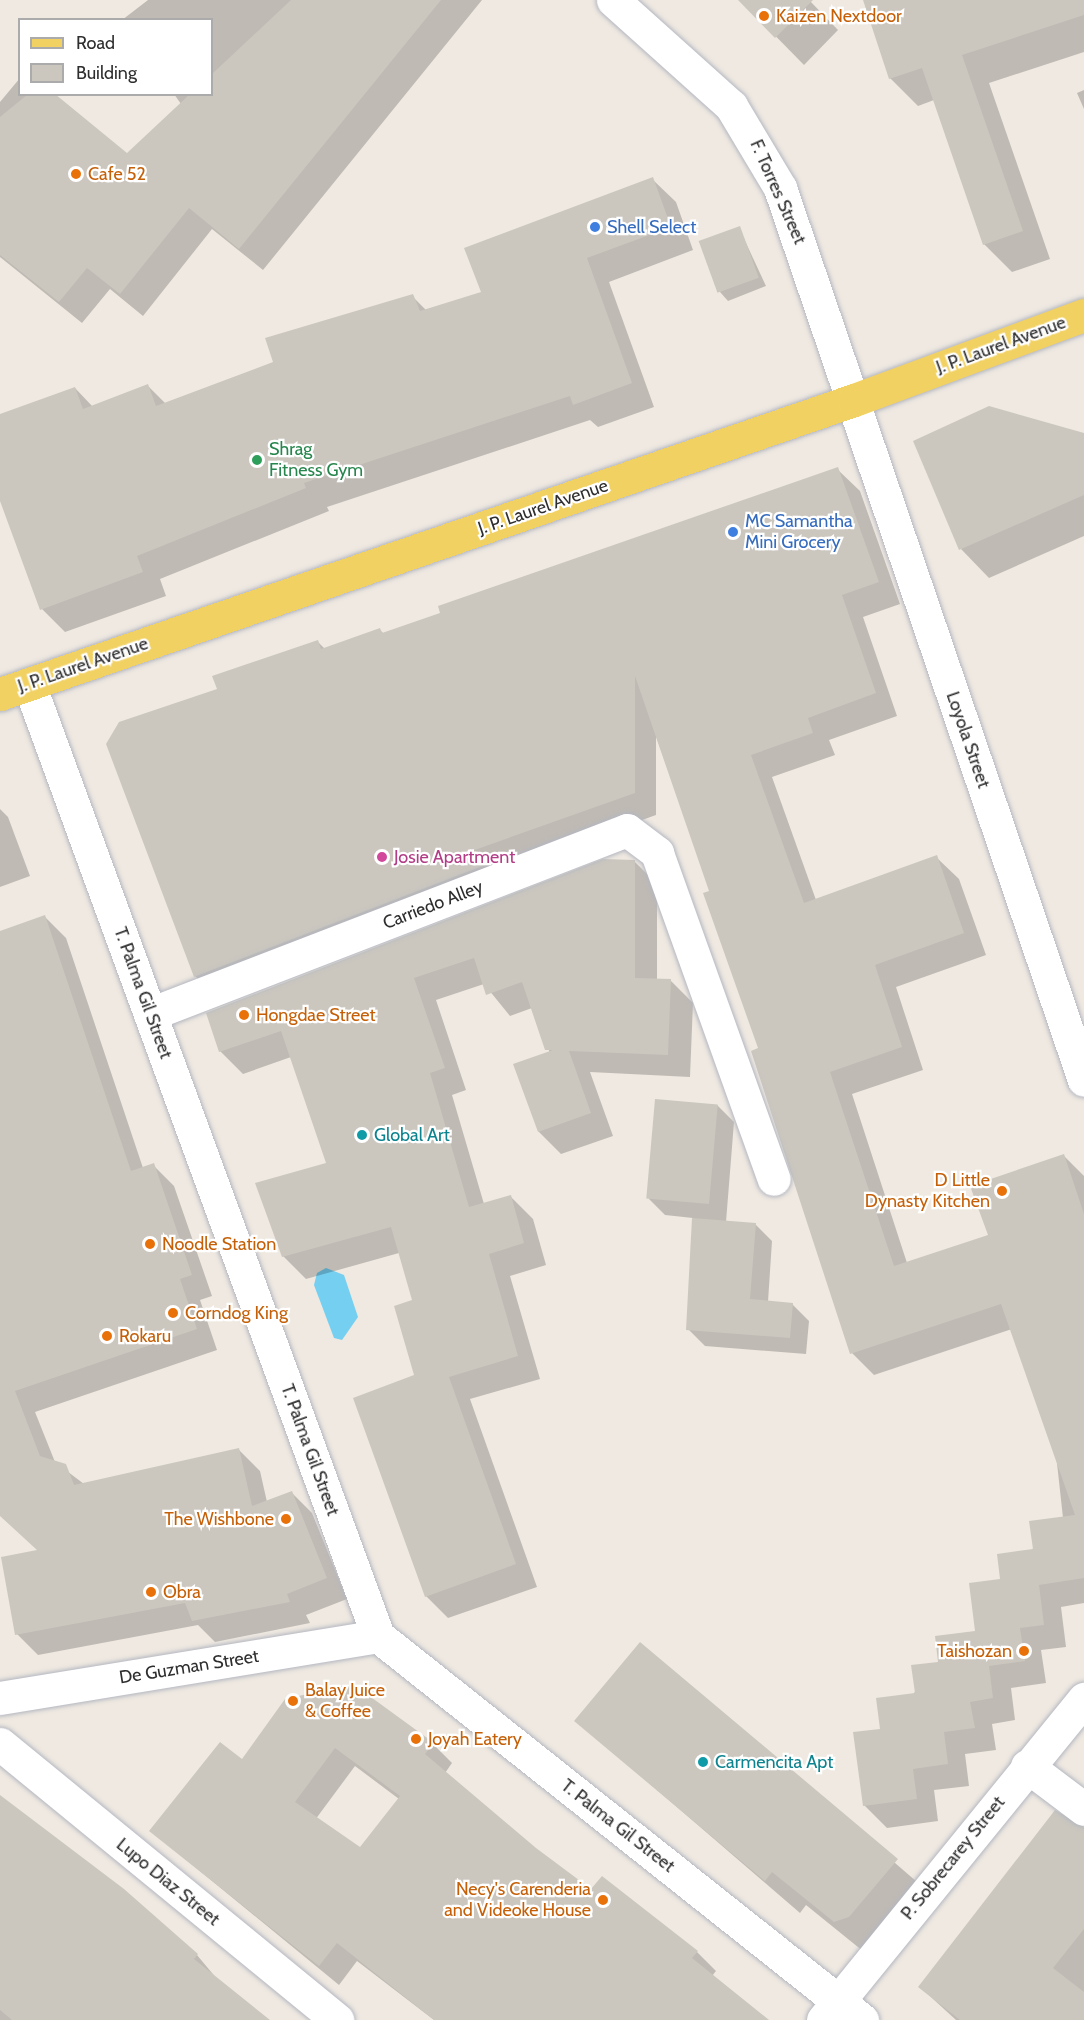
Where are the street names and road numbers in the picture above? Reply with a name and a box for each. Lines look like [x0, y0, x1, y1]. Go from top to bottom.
street label: F. Torres Street [745, 136, 811, 248]
street label: J. P. Laurel Avenue [933, 312, 1069, 378]
street label: J. P. Laurel Avenue [475, 475, 611, 539]
street label: J. P. Laurel Avenue [15, 633, 151, 697]
street label: Loyola Street [941, 689, 995, 791]
street label: Carriedo Alley [380, 876, 486, 934]
street label: T. Palma Gil Street [109, 924, 177, 1062]
street label: T. Palma Gil Street [276, 1381, 344, 1519]
street label: De Guzman Street [118, 1645, 260, 1689]
street label: T. Palma Gil Street [557, 1775, 679, 1877]
street label: P. Sobrecarey Street [897, 1792, 1009, 1924]
street label: Lupo Diaz Street [112, 1834, 224, 1930]

